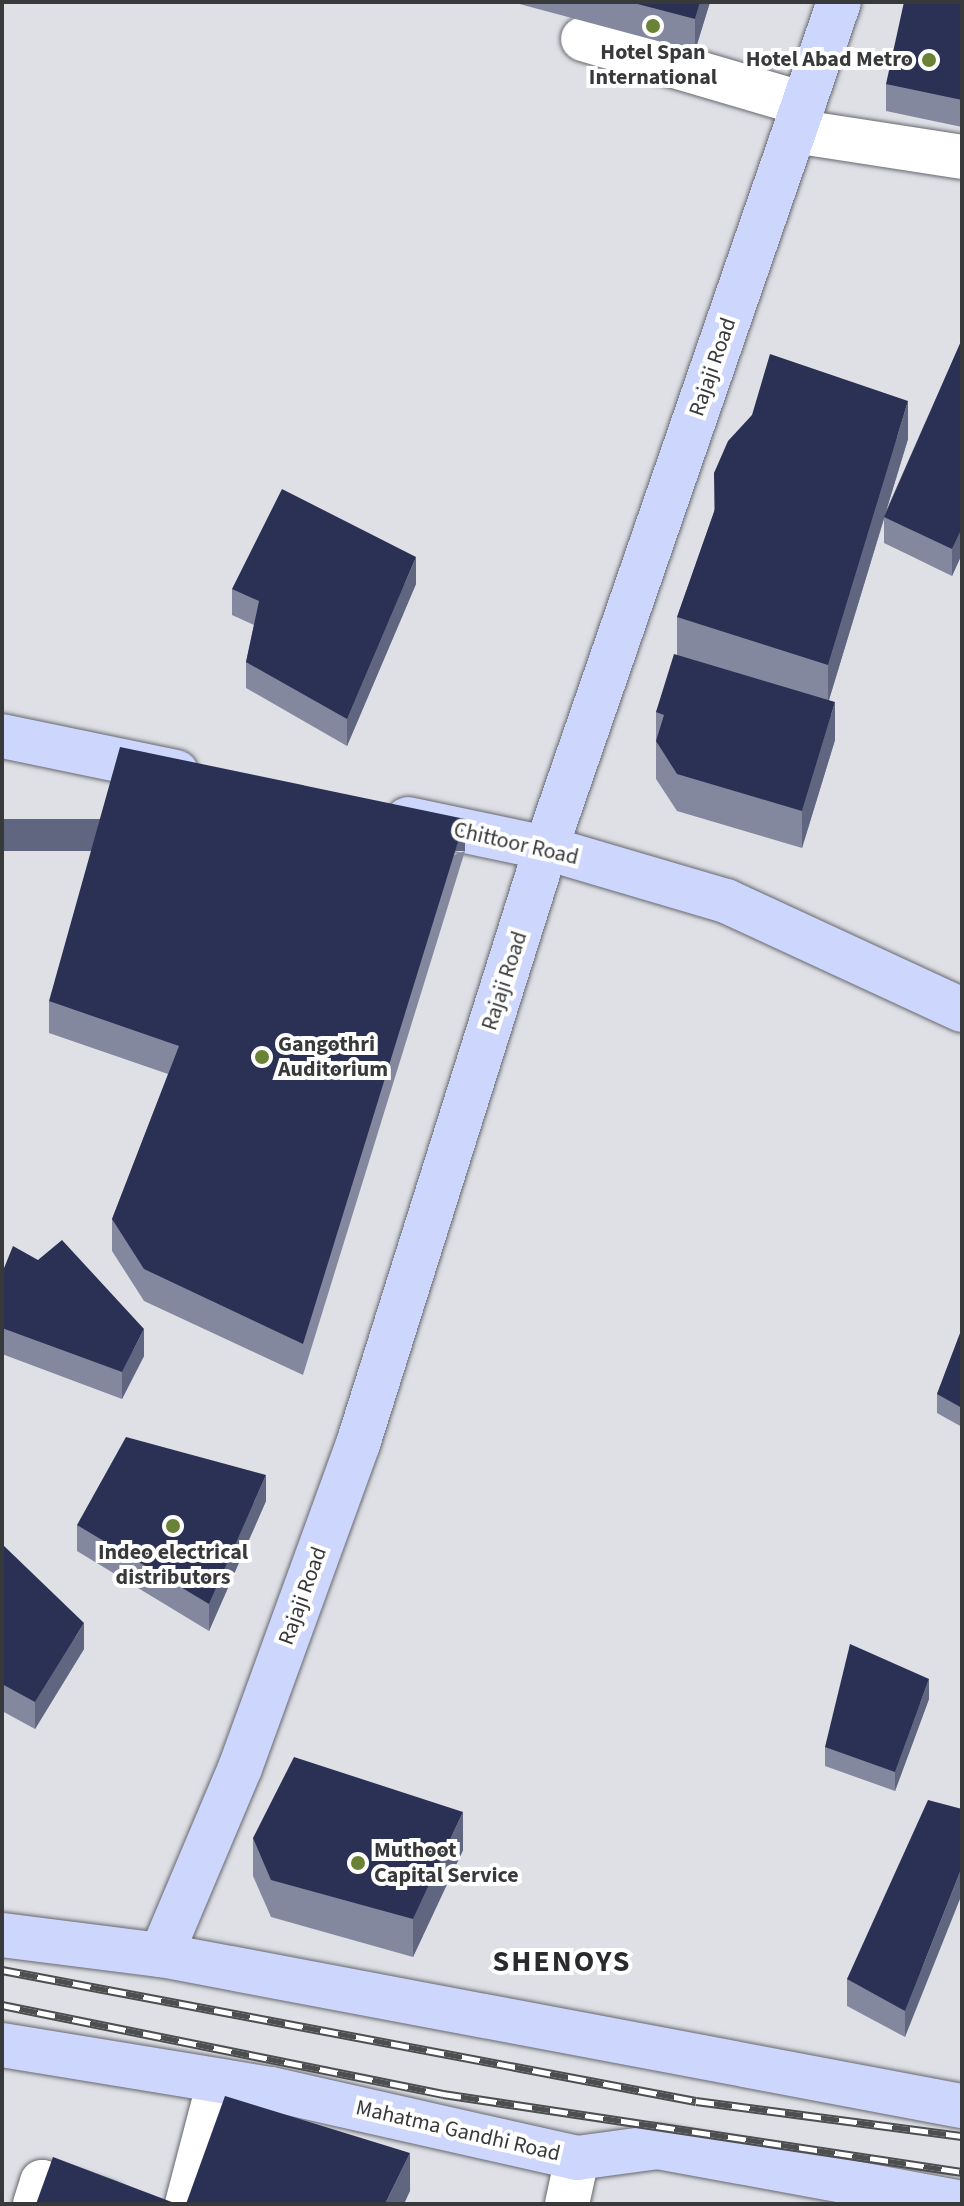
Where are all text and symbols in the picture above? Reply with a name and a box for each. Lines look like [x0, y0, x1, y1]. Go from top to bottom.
marker: Hotel Span International [644, 17, 662, 35]
place label: Hotel Span International [589, 39, 717, 90]
place label: Hotel Abad Metro [746, 47, 913, 73]
marker: Hotel Abad Metro [920, 51, 938, 69]
street label: Rajaji Road [684, 314, 742, 420]
street label: Chittoor Road [451, 817, 581, 871]
street label: Rajaji Road [477, 928, 533, 1034]
place label: Gangothri Auditorium [278, 1031, 388, 1082]
marker: Gangothri Auditorium [253, 1048, 271, 1066]
marker: Indeo electrical distributors [164, 1517, 182, 1535]
place label: Indeo electrical distributors [98, 1539, 248, 1590]
street label: Rajaji Road [273, 1543, 333, 1649]
place label: Muthoot Capital Service [374, 1837, 519, 1888]
marker: Muthoot Capital Service [349, 1854, 367, 1872]
district label: SHENOYS [492, 1944, 632, 1980]
street label: Mahatma Gandhi Road [353, 2095, 563, 2167]

